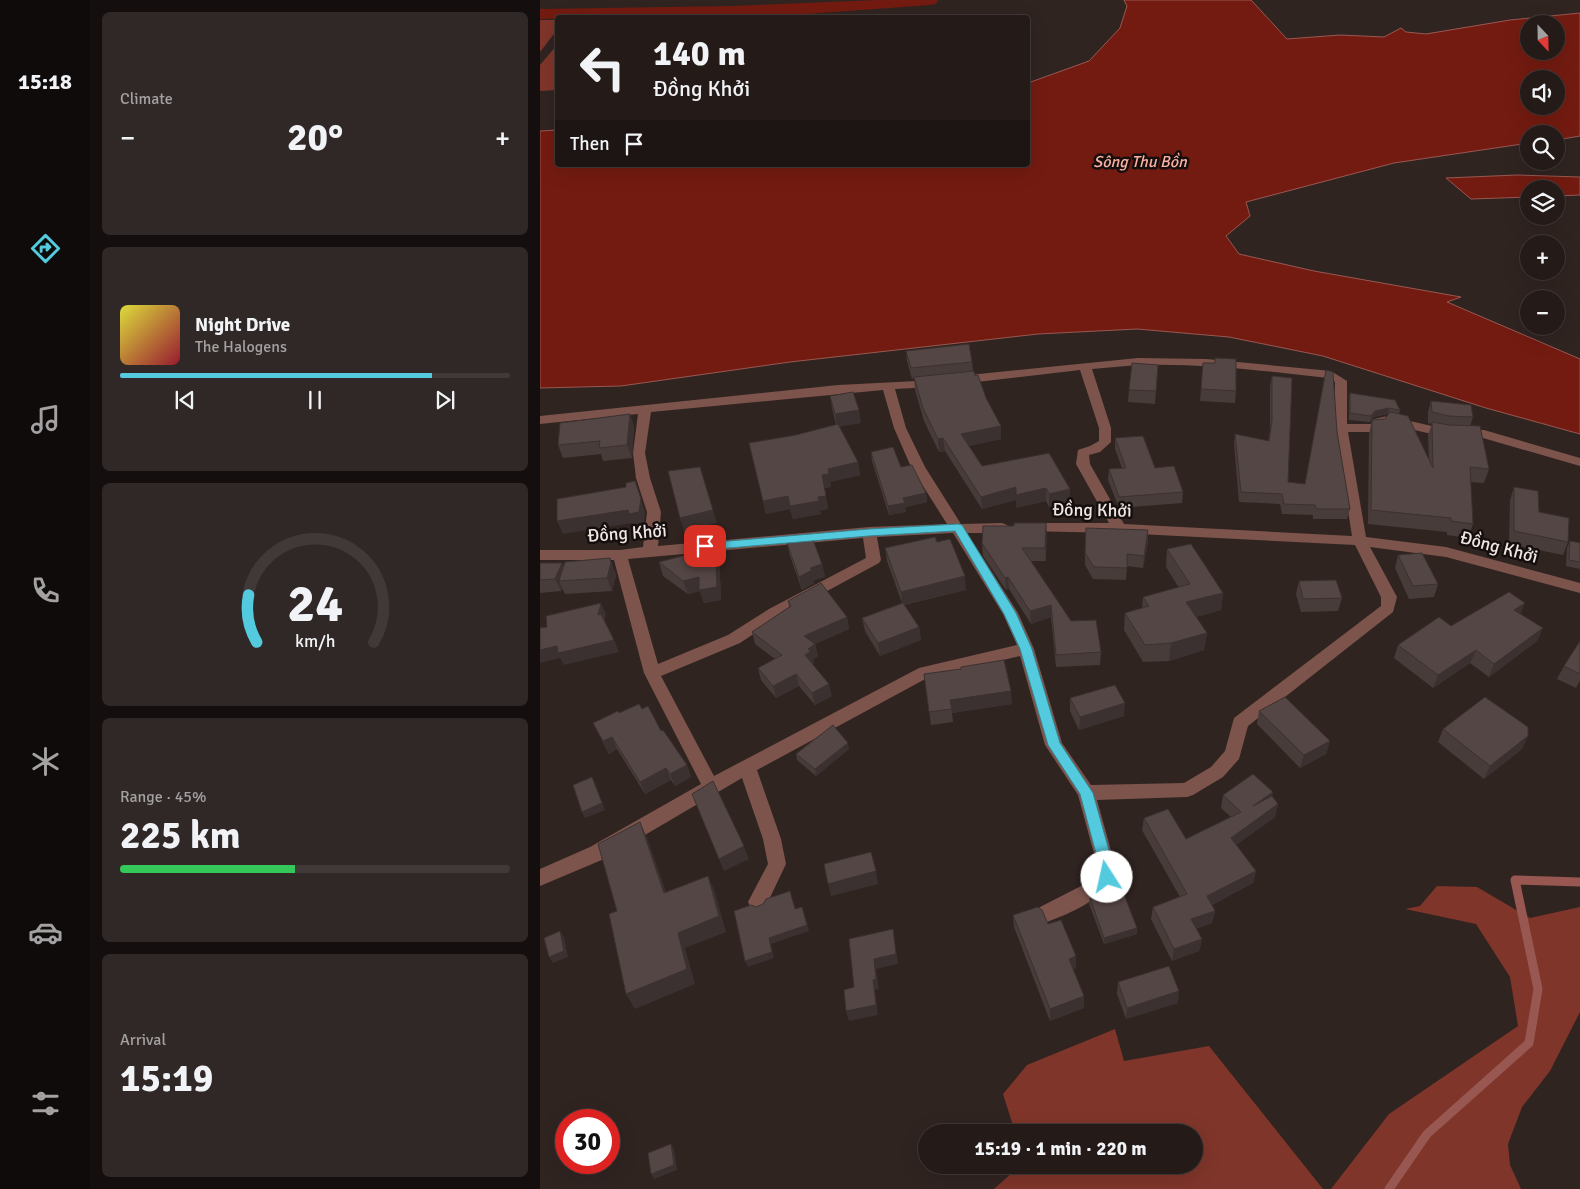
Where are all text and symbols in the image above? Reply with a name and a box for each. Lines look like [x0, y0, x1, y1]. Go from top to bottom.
north arrow [1520, 15, 1565, 60]
map controls [1520, 15, 1565, 335]
text: 140 m [653, 32, 746, 75]
icon: left [570, 35, 635, 100]
text: 15:18 [18, 68, 72, 95]
button: sound [1520, 70, 1565, 115]
text: Đồng Khởi [653, 75, 750, 102]
text: Climate [120, 89, 173, 109]
text: 20° [287, 114, 343, 161]
text: − [120, 121, 135, 155]
text: + [495, 121, 510, 155]
button: search [1520, 125, 1565, 170]
icon: arrive [620, 130, 648, 158]
text: Then [570, 132, 610, 156]
water label: Sông Thu Bồn [1093, 152, 1188, 172]
button: layers [1520, 180, 1565, 225]
icon: directions [28, 231, 63, 266]
button: + [1520, 235, 1565, 280]
button: − [1520, 290, 1565, 335]
text: Night Drive [195, 313, 290, 337]
text: The Halogens [195, 337, 287, 357]
icon: previous [171, 386, 199, 414]
icon: pause [301, 386, 329, 414]
icon: next [431, 386, 459, 414]
icon: music [28, 402, 63, 437]
street label: Đồng Khởi [1052, 498, 1132, 522]
street label: Đồng Khởi [587, 519, 667, 547]
pin [684, 525, 726, 567]
street label: Đồng Khởi [1458, 526, 1540, 568]
icon: arrive [691, 532, 719, 560]
text: 24 [287, 572, 343, 636]
icon: phone [28, 573, 63, 608]
text: km/h [295, 630, 335, 652]
icon: climate [28, 744, 63, 779]
text: Range · 45% [120, 787, 206, 807]
text: 225 km [120, 812, 241, 859]
position arrow [1080, 850, 1132, 902]
icon: car [28, 915, 63, 950]
text: Arrival [120, 1030, 166, 1050]
text: 15:19 [120, 1055, 213, 1102]
icon: filters [28, 1086, 63, 1121]
speed limit sign: 30 [555, 1109, 620, 1174]
text: 15:19 · 1 min · 220 m [974, 1137, 1147, 1161]

